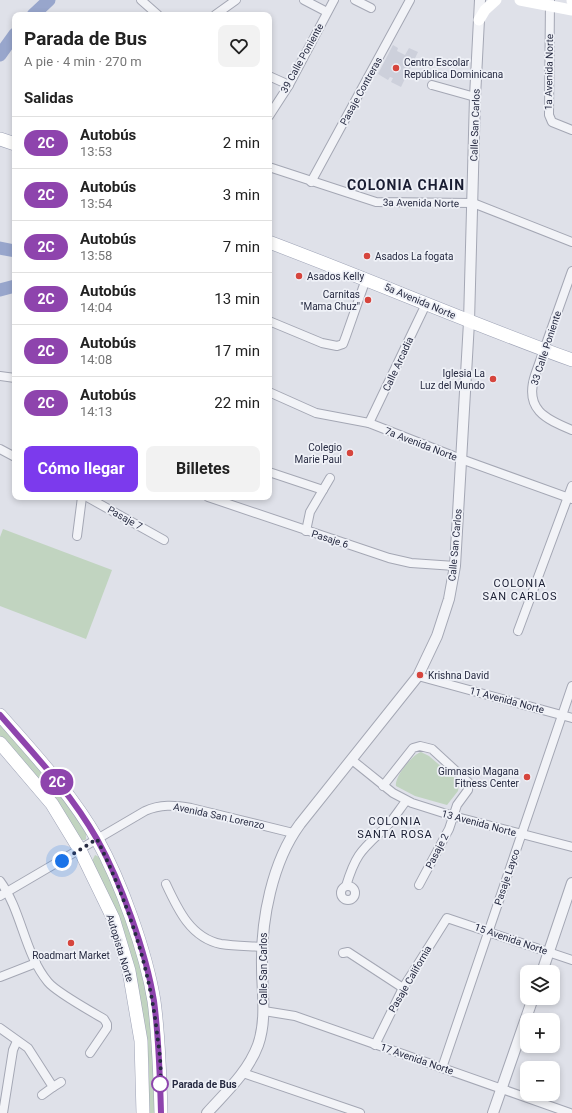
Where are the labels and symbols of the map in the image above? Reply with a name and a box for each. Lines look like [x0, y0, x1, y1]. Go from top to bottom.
street label: 39 Calle Poniente [278, 21, 326, 95]
street label: 1a Avenida Norte [543, 34, 555, 110]
street label: Pasaje Contreras [338, 55, 384, 127]
place label: Centro Escolar República Dominicana [404, 57, 503, 80]
marker: Centro Escolar República Dominicana [391, 63, 401, 73]
street label: Calle San Carlos [468, 89, 482, 161]
district label: COLONIA CHAIN [347, 177, 465, 193]
street label: 3a Avenida Norte [383, 197, 459, 209]
marker: Asados La fogata [362, 251, 372, 261]
place label: Asados La fogata [375, 251, 453, 262]
marker: Asados Kelly [294, 271, 304, 281]
place label: Asados Kelly [307, 271, 364, 282]
street label: 5a Avenida Norte [383, 281, 457, 321]
place label: Carnitas "Mama Chuz" [300, 289, 360, 312]
marker: Carnitas "Mama Chuz" [363, 295, 373, 305]
street label: 33 Calle Poniente [529, 309, 563, 387]
street label: Calle Arcadia [381, 335, 415, 393]
place label: Iglesia La Luz del Mundo [420, 368, 485, 391]
marker: Iglesia La Luz del Mundo [488, 374, 498, 384]
street label: 7a Avenida Norte [383, 425, 459, 463]
place label: Colegio Marie Paul [295, 442, 342, 465]
marker: Colegio Marie Paul [345, 448, 355, 458]
street label: Pasaje 7 [106, 504, 145, 532]
street label: Calle San Carlos [446, 508, 464, 582]
street label: Pasaje 6 [310, 528, 350, 550]
district label: COLONIA SAN CARLOS [482, 577, 558, 603]
marker: Krishna David [415, 670, 425, 680]
place label: Krishna David [428, 670, 489, 681]
street label: 11 Avenida Norte [469, 685, 545, 715]
place label: Gimnasio Magana Fitness Center [438, 766, 520, 789]
line badge: 2C [39, 769, 75, 795]
marker: Gimnasio Magana Fitness Center [522, 772, 532, 782]
street label: Avenida San Lorenzo [172, 801, 266, 831]
street label: 13 Avenida Norte [441, 808, 517, 838]
district label: COLONIA SANTA ROSA [357, 815, 433, 841]
street label: Pasaje 2 [423, 831, 451, 870]
street label: Pasaje Layco [492, 847, 522, 907]
your location [52, 851, 72, 871]
street label: Autopista Norte [104, 913, 136, 983]
street label: 15 Avenida Norte [473, 921, 549, 957]
street label: Calle San Carlos [258, 933, 269, 1005]
marker: Roadmart Market [66, 938, 76, 948]
street label: Pasaje California [386, 944, 434, 1014]
place label: Roadmart Market [32, 950, 110, 961]
street label: 17 Avenida Norte [379, 1041, 455, 1077]
marker: Parada de Bus [151, 1075, 169, 1093]
place label: Parada de Bus [172, 1079, 237, 1090]

